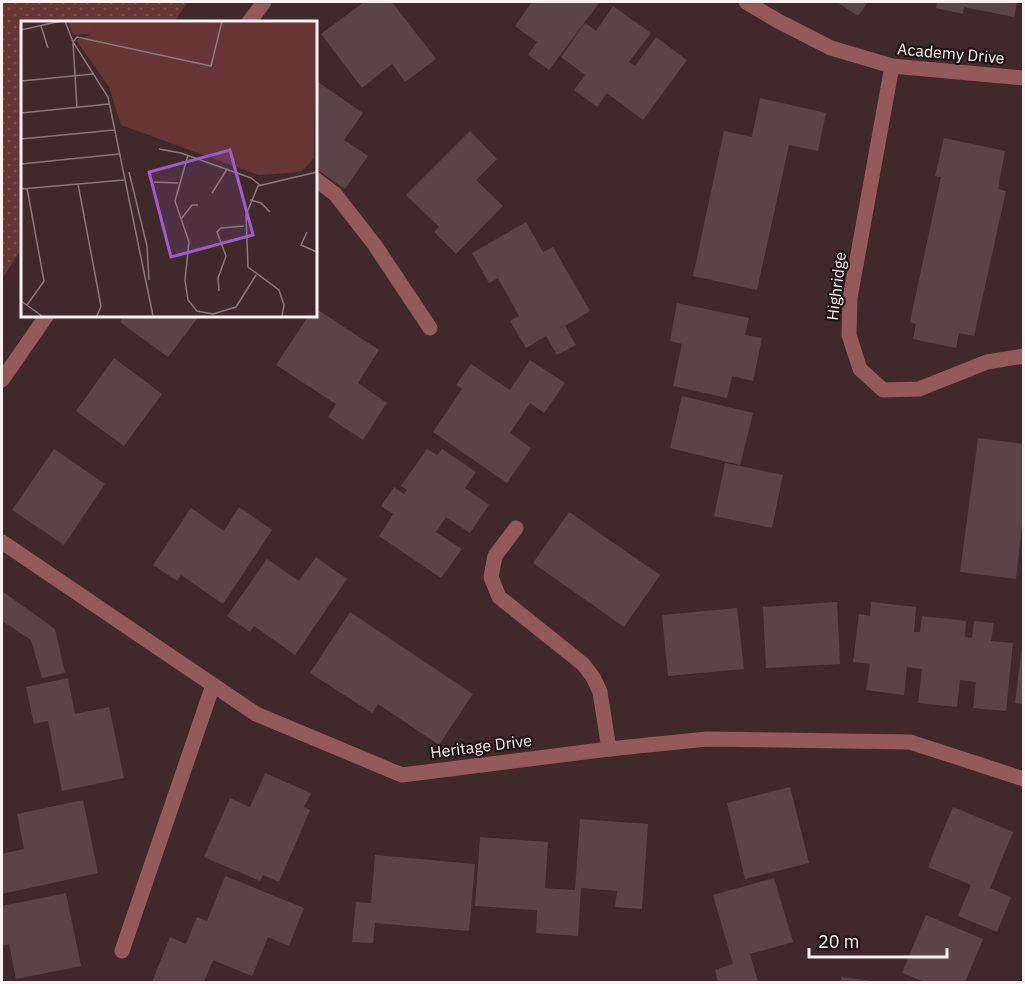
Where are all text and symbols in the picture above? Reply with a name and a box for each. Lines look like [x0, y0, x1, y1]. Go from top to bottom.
inset map [21, 21, 316, 316]
street label: Academy Drive [897, 38, 1006, 68]
street label: Highridge [822, 250, 850, 322]
street label: Heritage Drive [429, 730, 533, 762]
scale bar [809, 921, 947, 959]
text: 20 m [818, 930, 860, 953]

